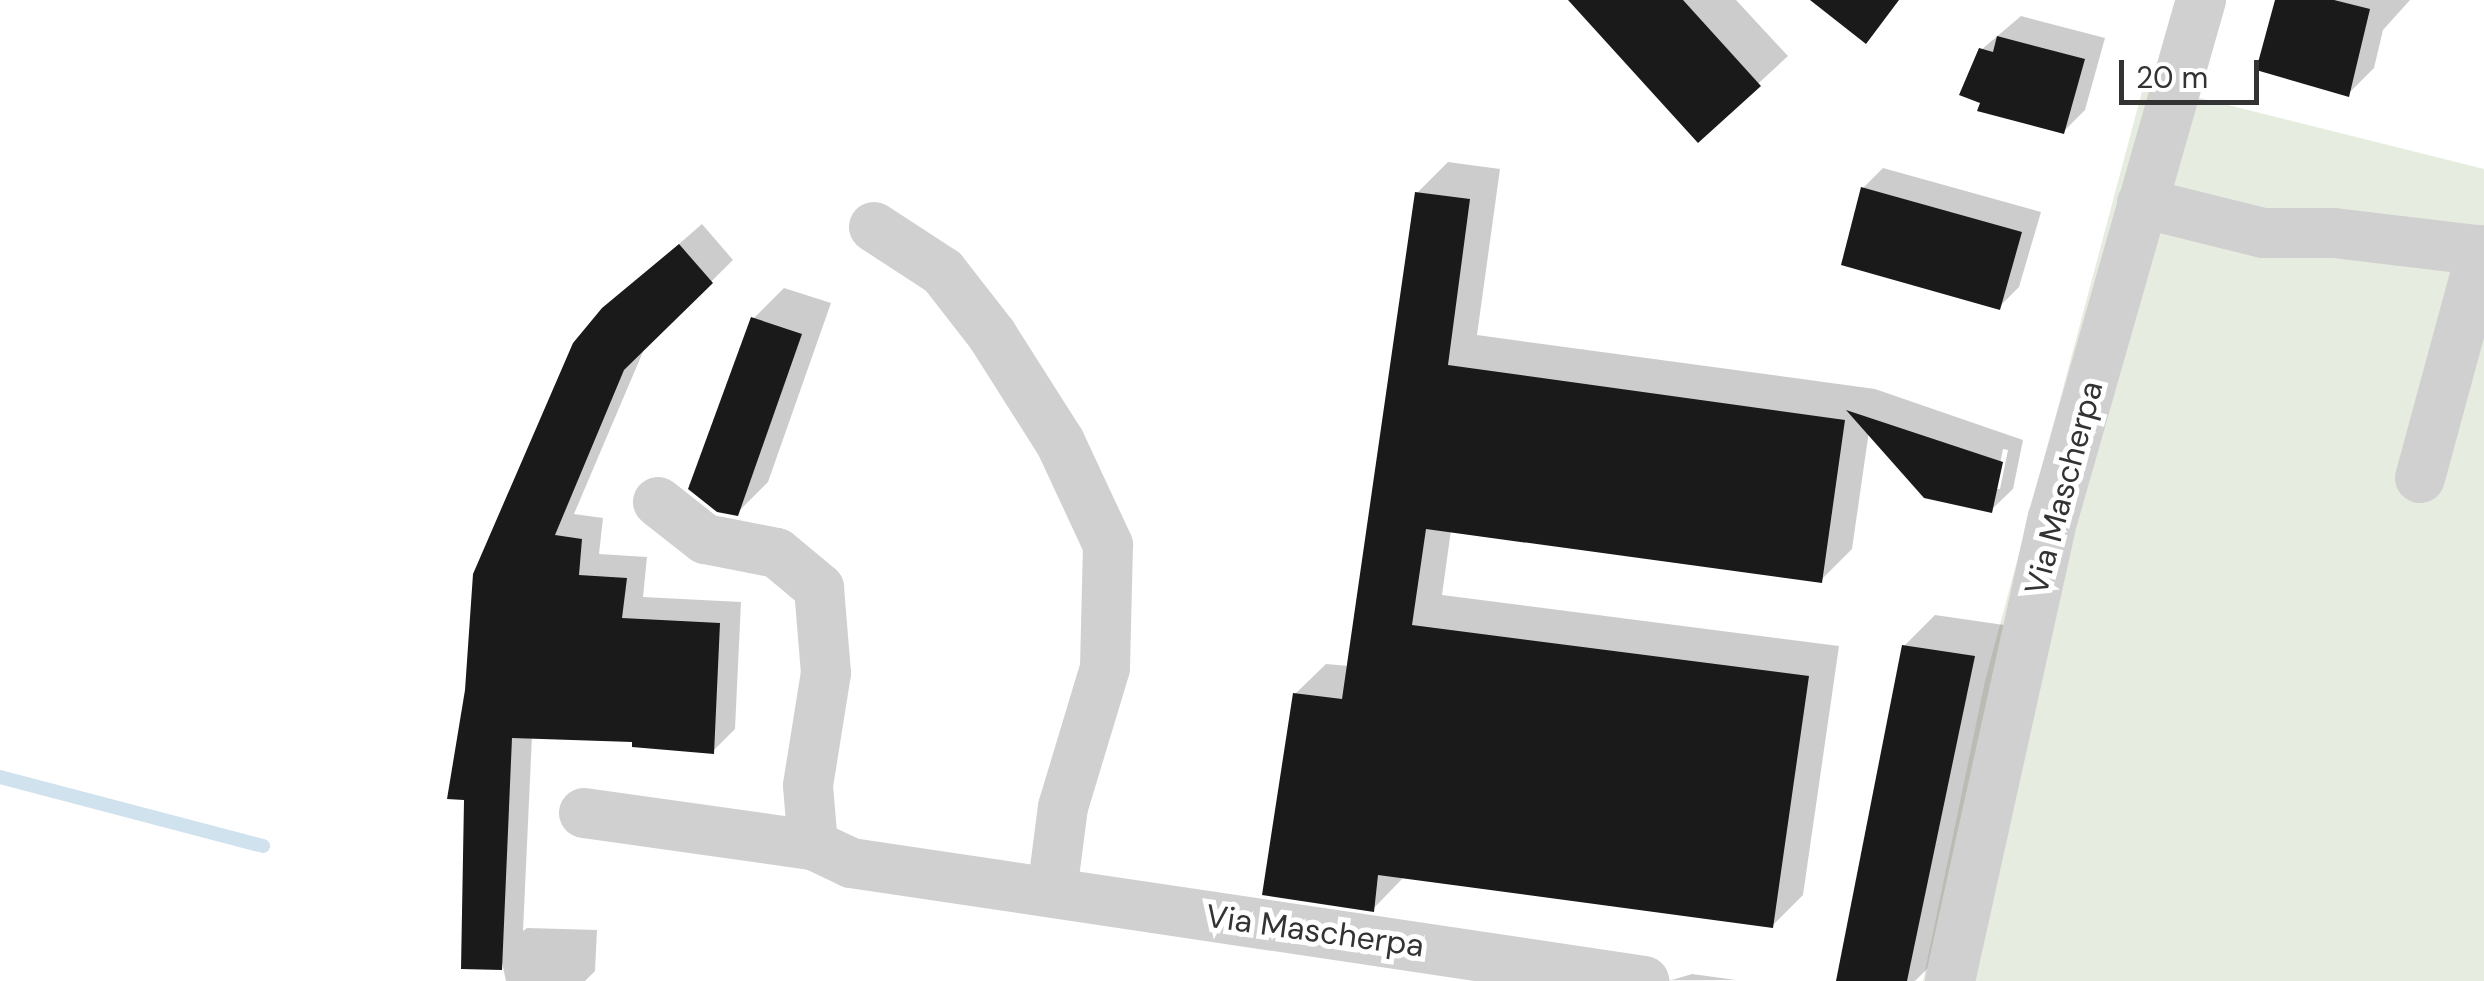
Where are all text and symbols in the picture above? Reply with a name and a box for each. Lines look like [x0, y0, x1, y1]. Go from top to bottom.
scale bar [2124, 40, 2264, 102]
text: 20 m [2136, 58, 2208, 97]
street label: Via Mascherpa [2017, 377, 2111, 599]
street label: Via Mascherpa [1204, 897, 1426, 965]

